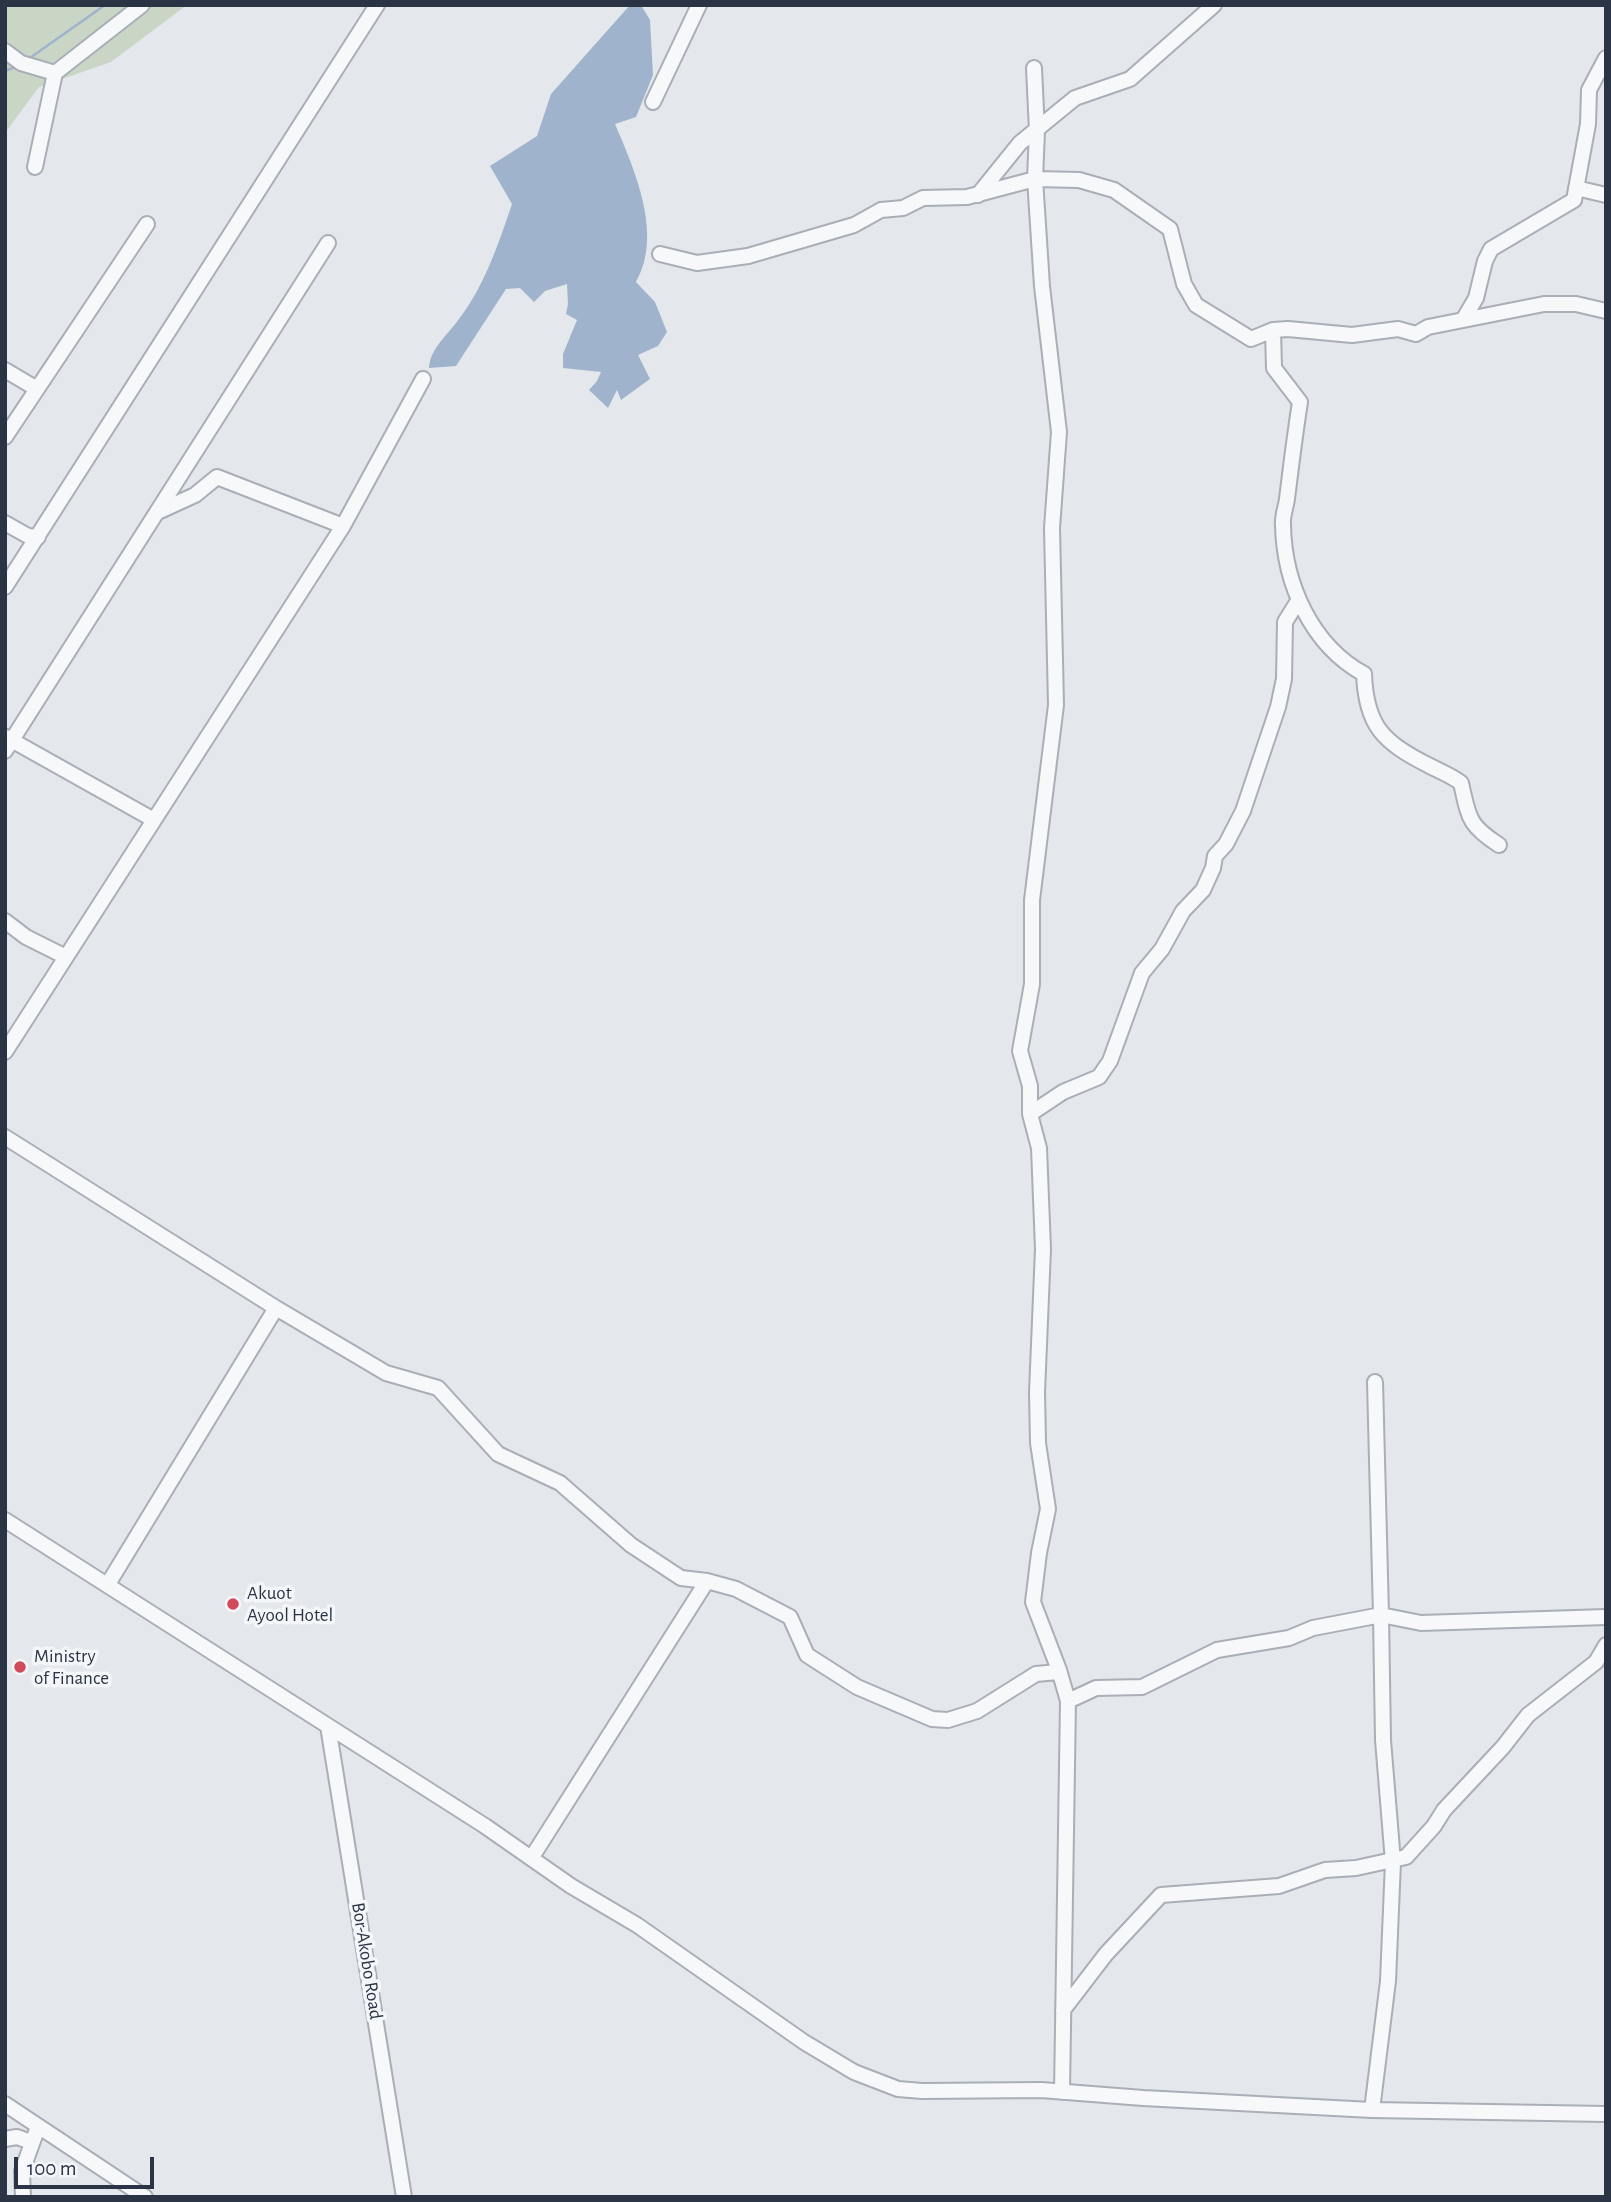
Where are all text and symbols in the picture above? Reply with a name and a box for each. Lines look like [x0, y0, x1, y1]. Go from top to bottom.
place label: Akuot Ayool Hotel [247, 1582, 333, 1626]
marker: Akuot Ayool Hotel [225, 1596, 241, 1612]
place label: Ministry of Finance [34, 1645, 109, 1689]
marker: Ministry of Finance [12, 1659, 28, 1675]
street label: Bor-Akobo Road [346, 1901, 388, 2021]
scale bar [18, 2142, 158, 2186]
text: 100 m [27, 2158, 77, 2179]

